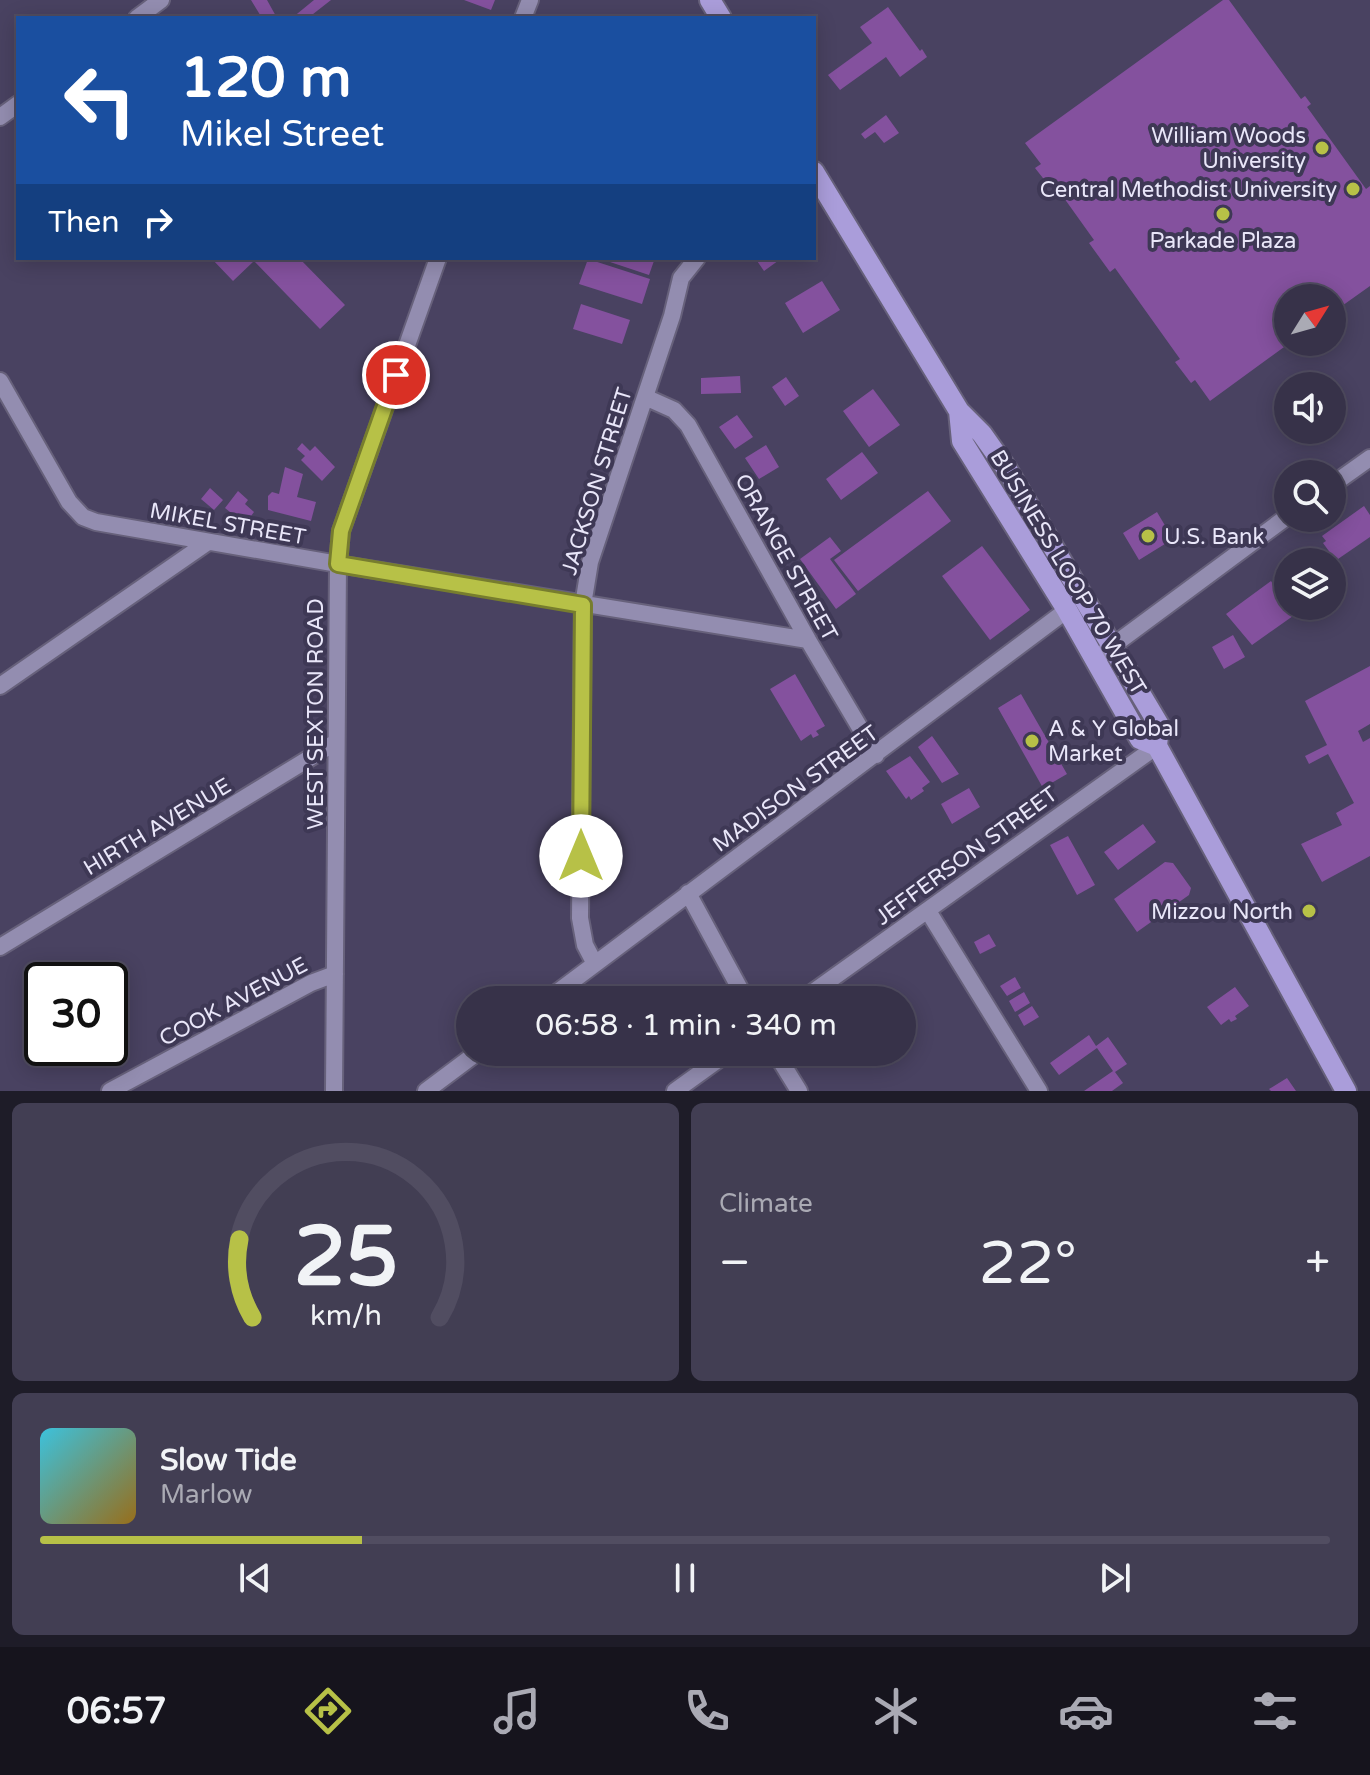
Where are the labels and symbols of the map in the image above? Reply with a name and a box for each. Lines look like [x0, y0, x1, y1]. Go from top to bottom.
place label: William Woods University [1151, 123, 1306, 174]
marker: William Woods University [1313, 139, 1331, 157]
place label: Central Methodist University [1040, 177, 1337, 203]
marker: Central Methodist University [1344, 180, 1362, 198]
marker: Parkade Plaza [1214, 205, 1232, 223]
place label: Parkade Plaza [1149, 228, 1297, 254]
north arrow [1274, 284, 1346, 356]
pin [362, 341, 430, 409]
street label: JACKSON STREET [556, 384, 638, 578]
street label: BUSINESS LOOP 70 WEST [985, 445, 1152, 700]
street label: ORANGE STREET [729, 469, 843, 646]
street label: MIKEL STREET [148, 497, 308, 551]
place label: U.S. Bank [1164, 524, 1264, 550]
marker: U.S. Bank [1139, 527, 1157, 545]
street label: WEST SEXTON ROAD [303, 598, 329, 830]
place label: A & Y Global Market [1048, 716, 1179, 767]
street label: MADISON STREET [708, 720, 884, 858]
marker: A & Y Global Market [1023, 732, 1041, 750]
street label: HIRTH AVENUE [79, 773, 236, 881]
street label: JEFFERSON STREET [870, 781, 1063, 931]
position arrow [539, 814, 623, 898]
place label: Mizzou North [1151, 899, 1293, 925]
marker: Mizzou North [1300, 902, 1318, 920]
street label: COOK AVENUE [155, 952, 312, 1052]
speed limit sign: 30 [24, 962, 128, 1066]

